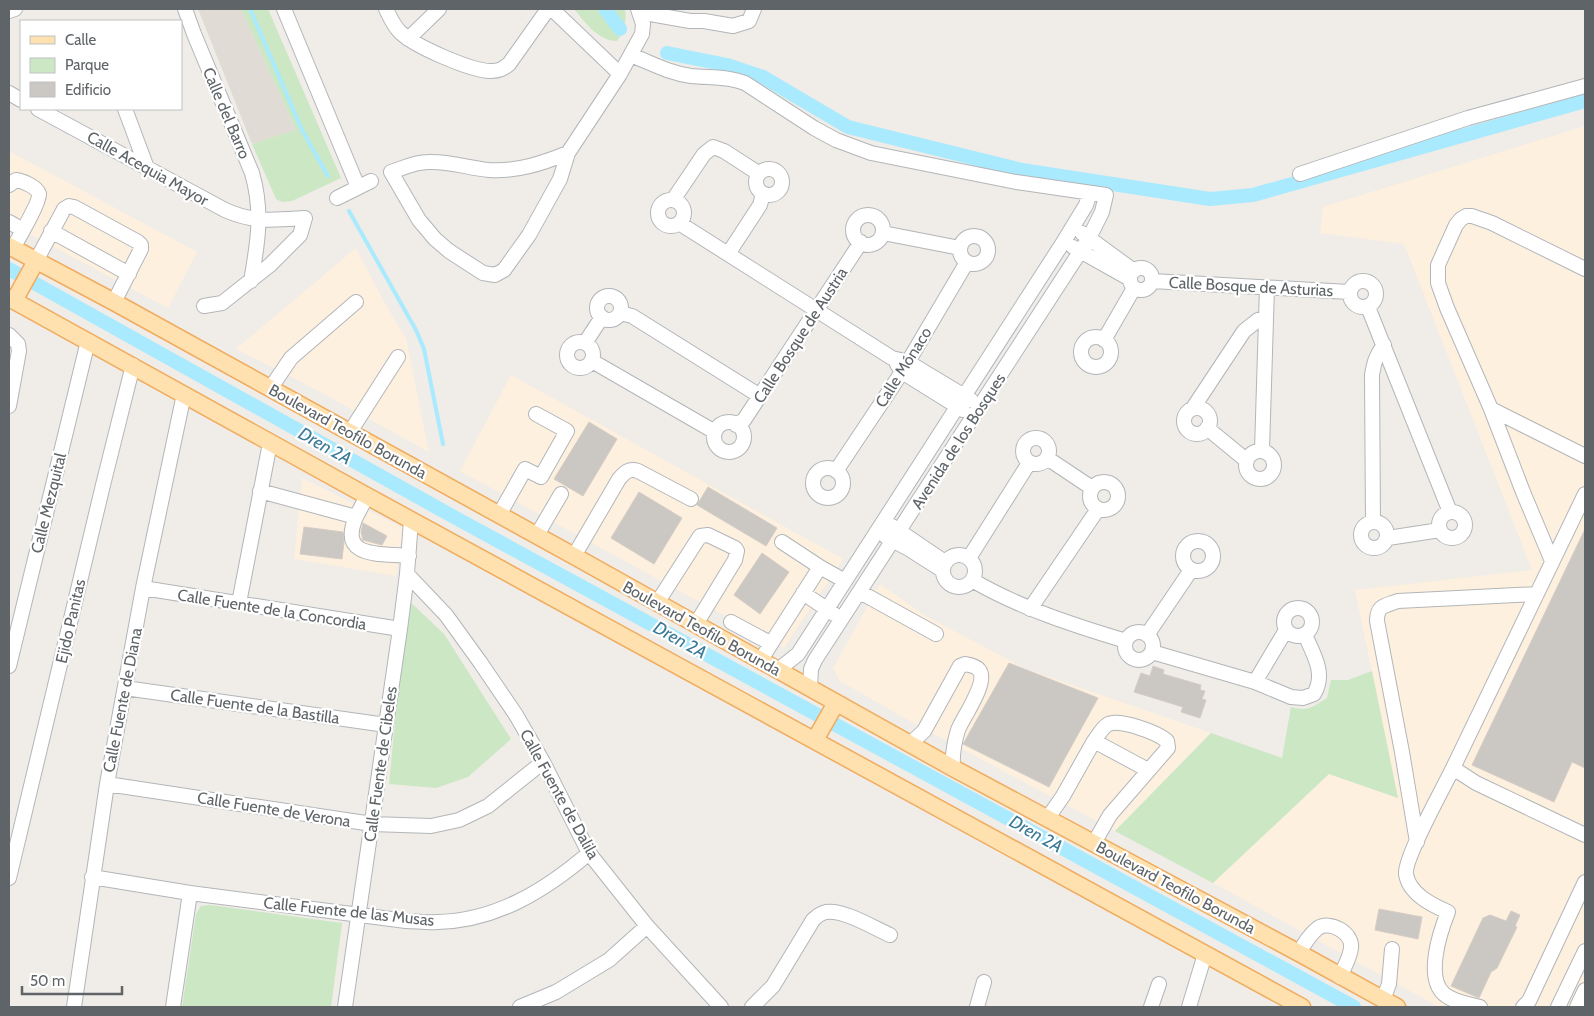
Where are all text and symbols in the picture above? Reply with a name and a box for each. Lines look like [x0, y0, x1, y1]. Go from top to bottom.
legend [20, 20, 182, 110]
text: Calle [65, 31, 96, 49]
text: Parque [65, 56, 109, 74]
street label: Calle del Barro [199, 65, 254, 162]
text: Edificio [65, 81, 111, 99]
street label: Calle Acequia Mayor [84, 127, 213, 210]
street label: Calle Bosque de Austria [749, 264, 852, 407]
street label: Calle Bosque de Asturias [1168, 273, 1334, 300]
street label: Calle Mónaco [871, 323, 936, 411]
street label: Avenida de los Bosques [907, 369, 1010, 513]
street label: Boulevard Teofilo Borunda [265, 380, 430, 483]
water label: Dren 2A [295, 422, 355, 470]
street label: Calle Mezquital [27, 451, 70, 555]
street label: Ejido Panitas [52, 577, 89, 665]
street label: Boulevard Teofilo Borunda [619, 577, 784, 680]
street label: Calle Fuente de la Concordia [176, 585, 368, 634]
water label: Dren 2A [650, 616, 710, 664]
street label: Calle Fuente de Diana [99, 626, 146, 774]
street label: Calle Fuente de la Bastilla [169, 685, 341, 728]
street label: Calle Fuente de Cibeles [360, 685, 401, 843]
street label: Calle Fuente de Dalila [516, 726, 603, 863]
street label: Calle Fuente de Verona [196, 788, 352, 831]
water label: Dren 2A [1006, 810, 1066, 858]
street label: Boulevard Teofilo Borunda [1093, 837, 1259, 938]
street label: Calle Fuente de las Musas [263, 893, 436, 930]
scale bar [22, 964, 122, 996]
text: 50 m [30, 972, 65, 990]

